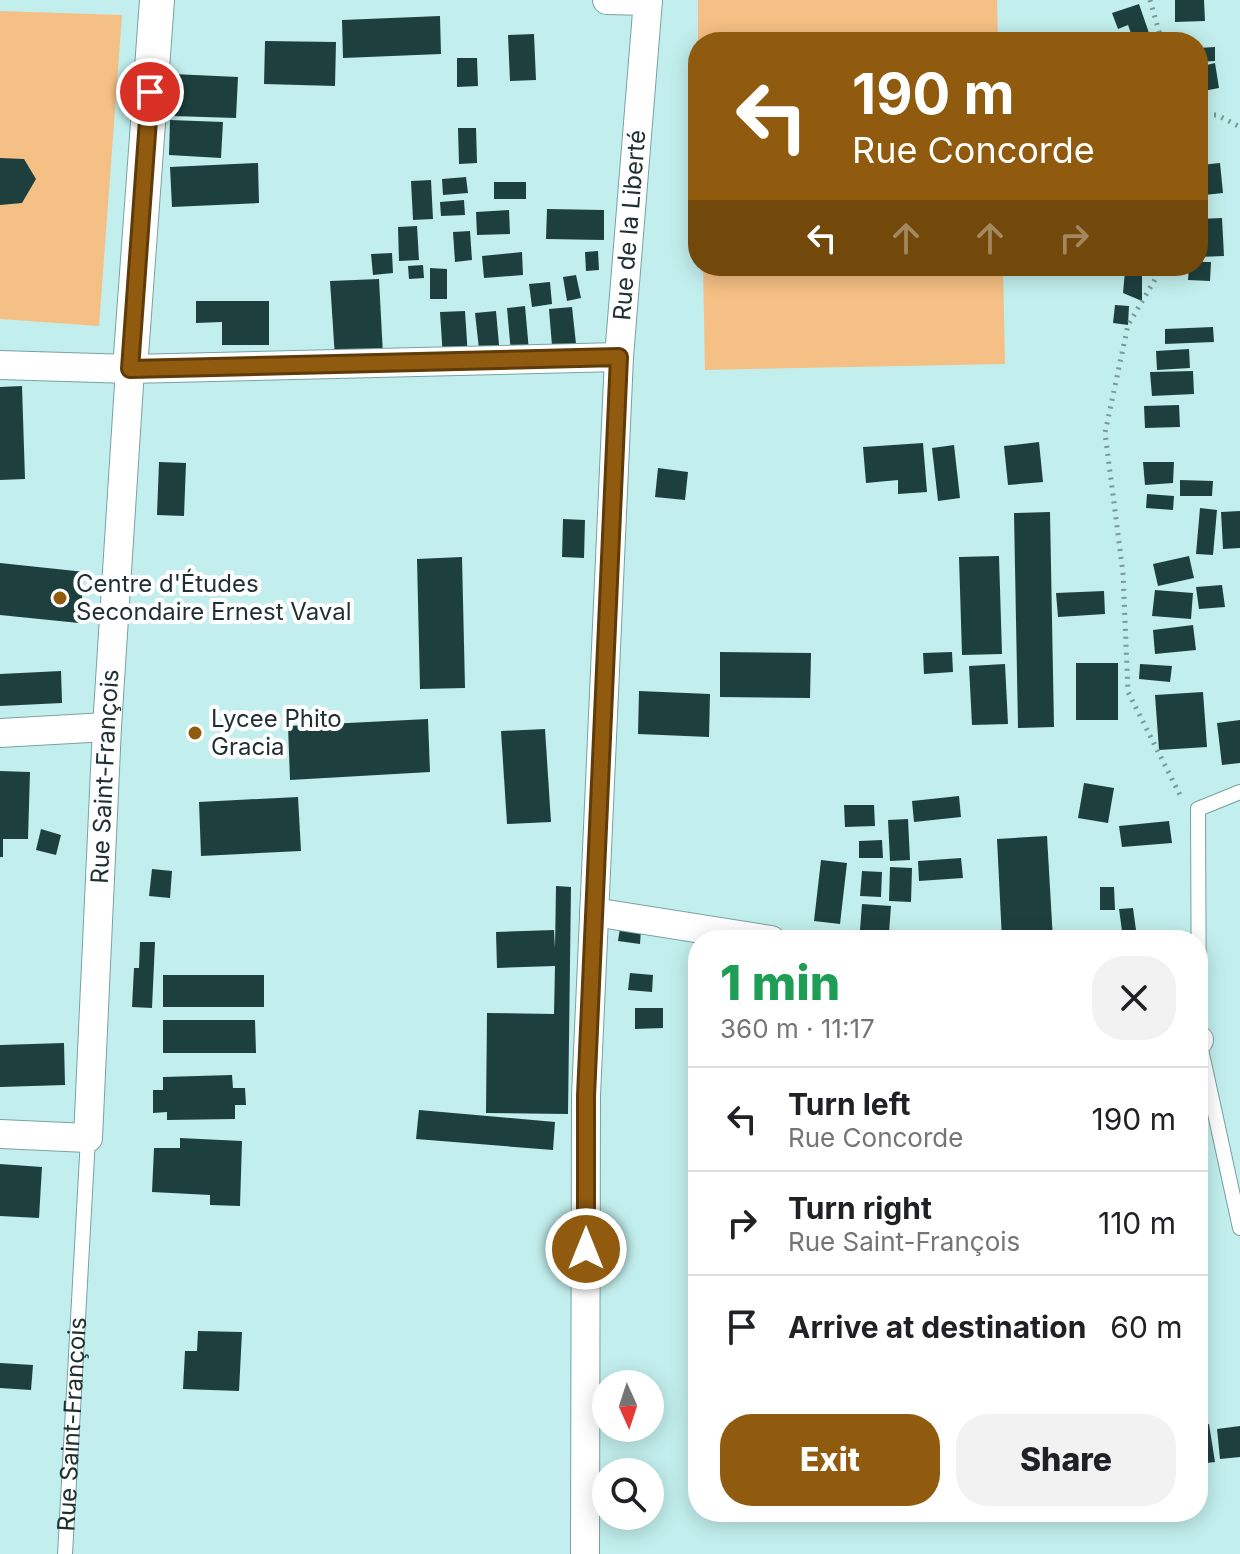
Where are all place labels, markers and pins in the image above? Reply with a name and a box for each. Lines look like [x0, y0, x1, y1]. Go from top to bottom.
pin [116, 58, 184, 126]
place label: Centre d'Études Secondaire Ernest Vaval [76, 568, 351, 626]
marker: Centre d'Études Secondaire Ernest Vaval [51, 589, 69, 607]
place label: Lycee Phito Gracia [211, 704, 342, 761]
marker: Lycee Phito Gracia [186, 724, 204, 742]

